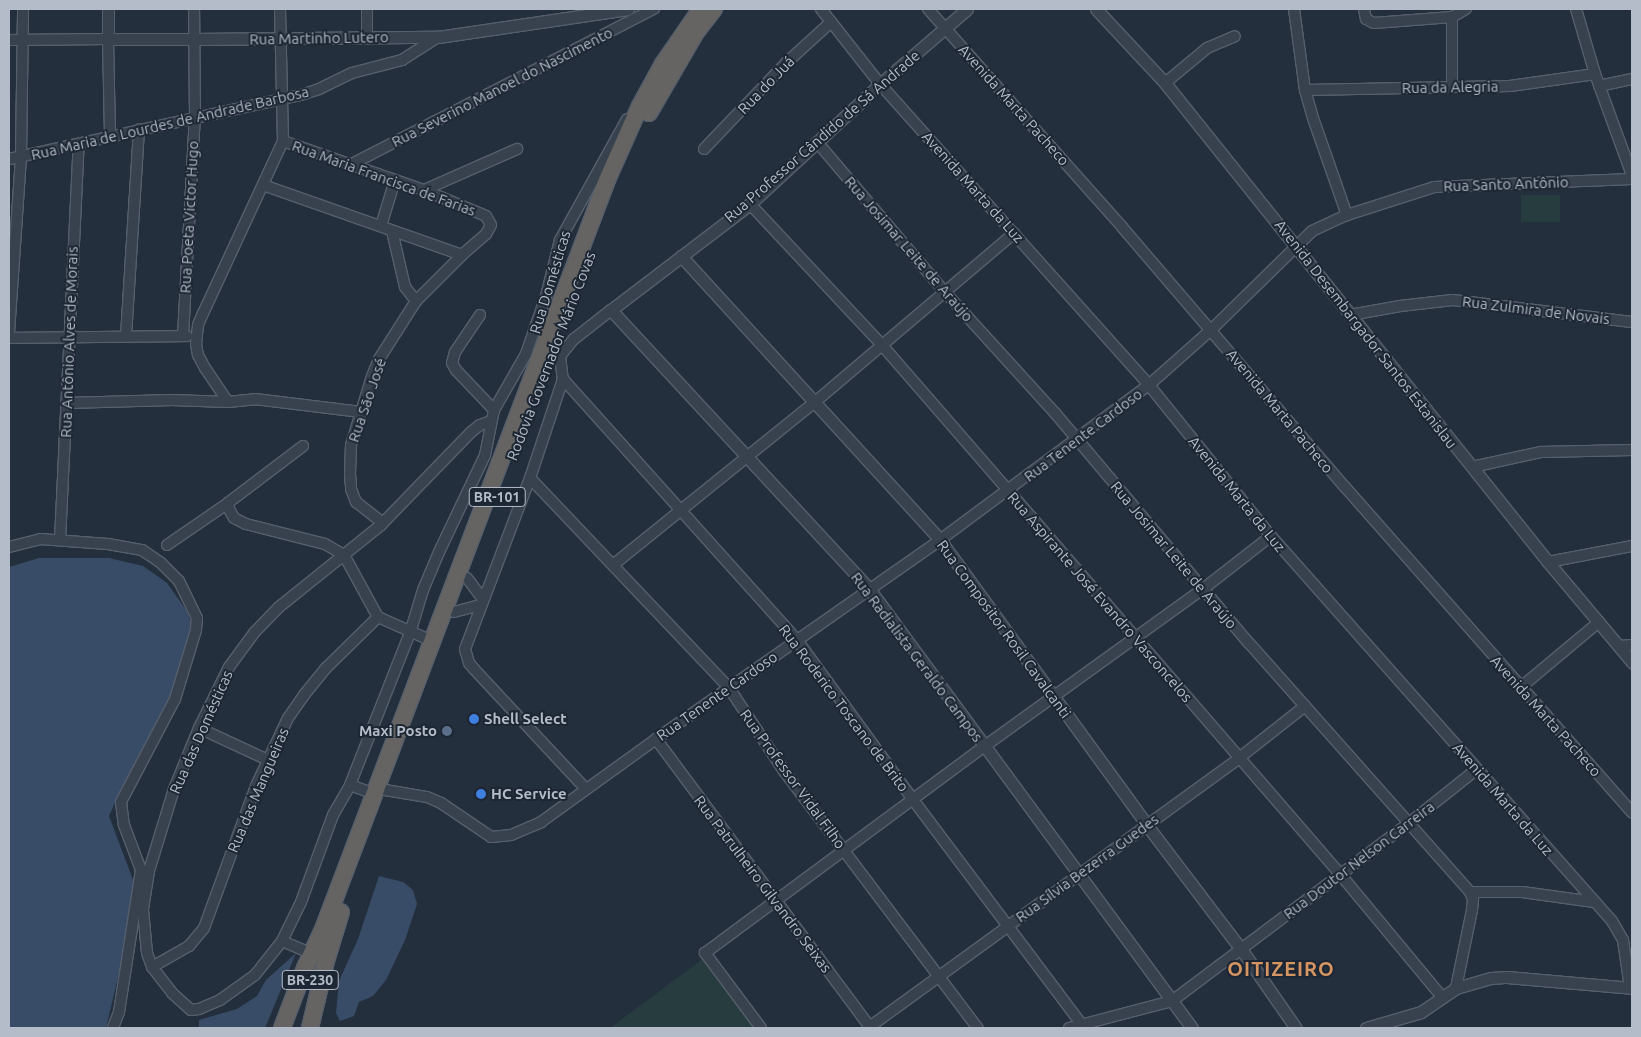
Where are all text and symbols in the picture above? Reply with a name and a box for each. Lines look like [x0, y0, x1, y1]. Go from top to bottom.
street label: Rua Severino Manoel do Nascimento [389, 23, 615, 151]
street label: Rua Martinho Lutero [249, 28, 389, 48]
street label: Avenida Marta Pacheco [955, 41, 1073, 169]
street label: Rua Professor Cândido de Sá Andrade [721, 46, 923, 226]
street label: Rua do Juá [734, 52, 798, 118]
street label: Rua da Alegria [1402, 77, 1498, 97]
street label: Rua Maria de Lourdes de Andrade Barbosa [29, 82, 311, 164]
street label: Avenida Marta da Luz [918, 128, 1028, 246]
street label: Rua Maria Francisca de Farias [290, 136, 478, 220]
street label: Rua Poeta Victor Hugo [176, 140, 202, 294]
street label: Rua Josimar Leite de Araújo [841, 173, 977, 325]
street label: Rua Santo Antônio [1443, 173, 1569, 195]
street label: Avenida Desembargador Santos Estanislau [1271, 216, 1461, 452]
street label: Rua Domésticas [526, 228, 574, 336]
street label: Rua Antônio Alves de Morais [57, 246, 81, 438]
street label: Rodovia Governador Mário Covas [503, 249, 599, 463]
street label: Rua Zulmira de Novais [1461, 292, 1611, 328]
street label: Avenida Marta Pacheco [1223, 345, 1337, 477]
street label: Rua São José [344, 356, 390, 444]
street label: Rua Tenente Cardoso [1020, 385, 1146, 485]
street label: Avenida Marta da Luz [1185, 432, 1289, 556]
street label: Rua Josimar Leite de Araújo [1107, 478, 1241, 632]
road number: BR-101 [468, 486, 526, 508]
street label: Rua Aspirante José Evandro Vasconcelos [1004, 488, 1196, 706]
street label: Rua Compositor Rosil Cavalcanti [933, 536, 1075, 722]
street label: Rua Radialista Geraldo Campos [847, 569, 987, 745]
street label: Rua Roderico Toscano de Brito [775, 621, 913, 795]
street label: Rua Tenente Cardoso [653, 648, 781, 744]
street label: Avenida Marta Pacheco [1487, 652, 1605, 780]
street label: Rua das Domésticas [166, 667, 236, 797]
street label: Rua Professor Vidal Filho [736, 706, 850, 852]
place label: Shell Select [484, 710, 567, 728]
marker: Shell Select [468, 713, 480, 725]
place label: Maxi Posto [359, 722, 437, 740]
street label: Rua das Mangueiras [224, 725, 292, 855]
marker: Maxi Posto [441, 725, 453, 737]
street label: Avenida Marta da Luz [1449, 739, 1557, 859]
place label: HC Service [491, 785, 567, 803]
marker: HC Service [475, 788, 487, 800]
street label: Rua Patrulheiro Gilvandro Seixas [690, 792, 836, 976]
street label: Rua Doutor Nelson Carreira [1280, 797, 1438, 923]
street label: Rua Sílvia Bezerra Guedes [1012, 810, 1162, 926]
district label: OITIZEIRO [1226, 956, 1336, 980]
road number: BR-230 [281, 968, 339, 992]

